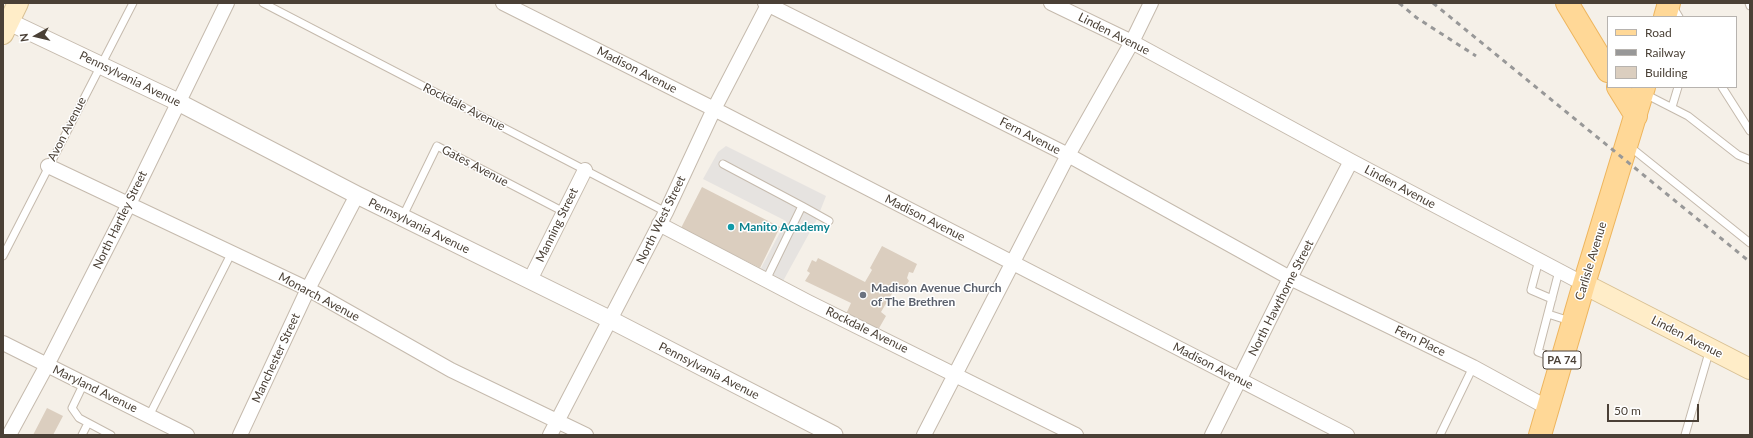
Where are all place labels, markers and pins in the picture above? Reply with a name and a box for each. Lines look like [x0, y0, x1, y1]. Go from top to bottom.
place label: Manito Academy [739, 220, 830, 234]
marker: Manito Academy [726, 222, 736, 232]
place label: Madison Avenue Church of The Brethren [871, 281, 1002, 309]
marker: Madison Avenue Church of The Brethren [858, 290, 868, 300]

